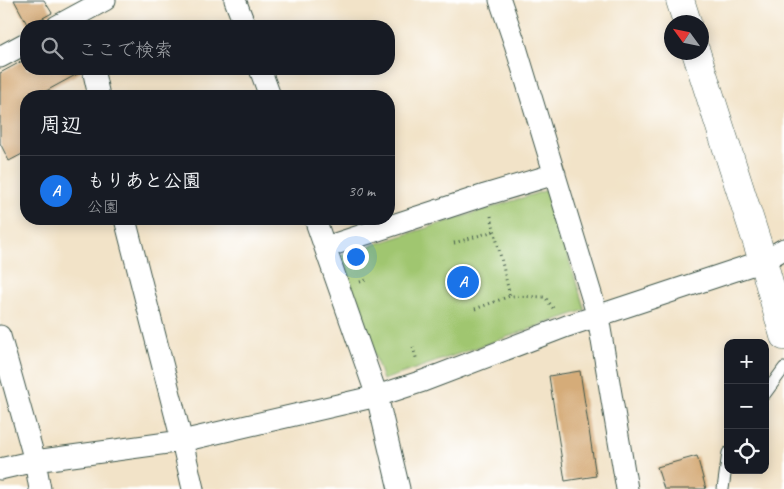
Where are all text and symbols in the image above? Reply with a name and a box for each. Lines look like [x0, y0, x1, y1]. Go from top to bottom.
north arrow [664, 15, 709, 60]
search box [20, 20, 395, 75]
icon: search [38, 34, 66, 62]
text: ここで検索 [78, 38, 173, 62]
text: 周辺 [40, 112, 82, 138]
text: もりあと公園 [87, 169, 201, 193]
text: A [52, 181, 60, 201]
text: 30 m [348, 181, 375, 201]
text: 公園 [87, 197, 119, 217]
your location [343, 244, 369, 270]
pin: A [447, 263, 479, 301]
map controls [724, 339, 769, 474]
button: + [724, 339, 769, 384]
button: − [724, 384, 769, 429]
button: locate [724, 429, 769, 474]

